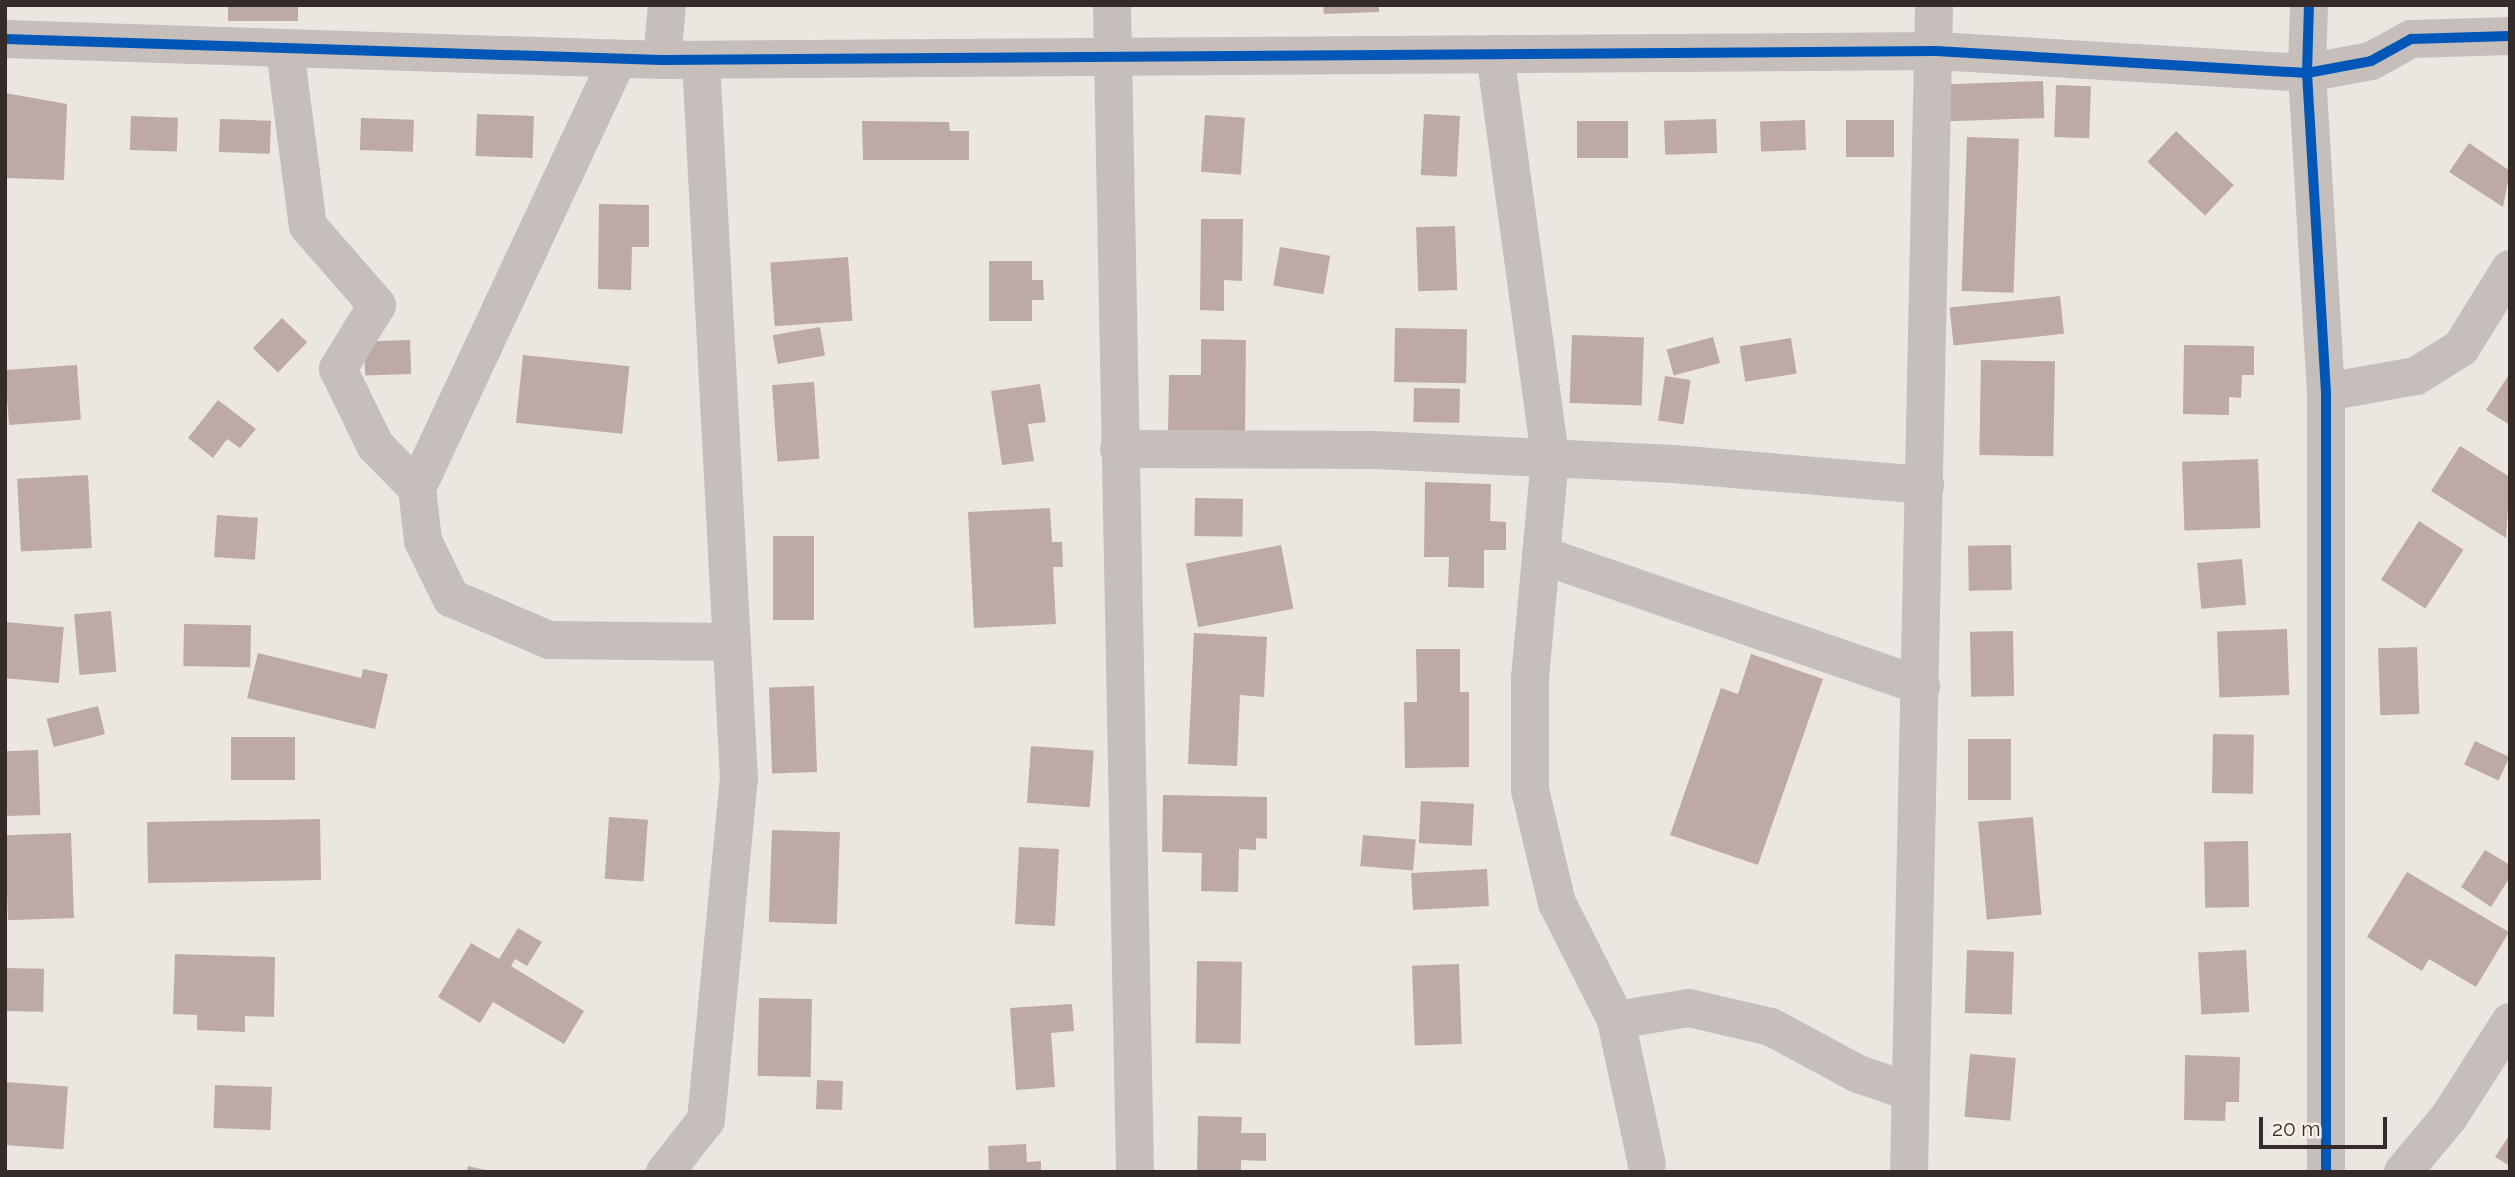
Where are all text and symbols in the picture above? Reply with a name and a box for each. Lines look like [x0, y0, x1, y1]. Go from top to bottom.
scale bar [2263, 1104, 2391, 1148]
text: 20 m [2272, 1116, 2320, 1141]

